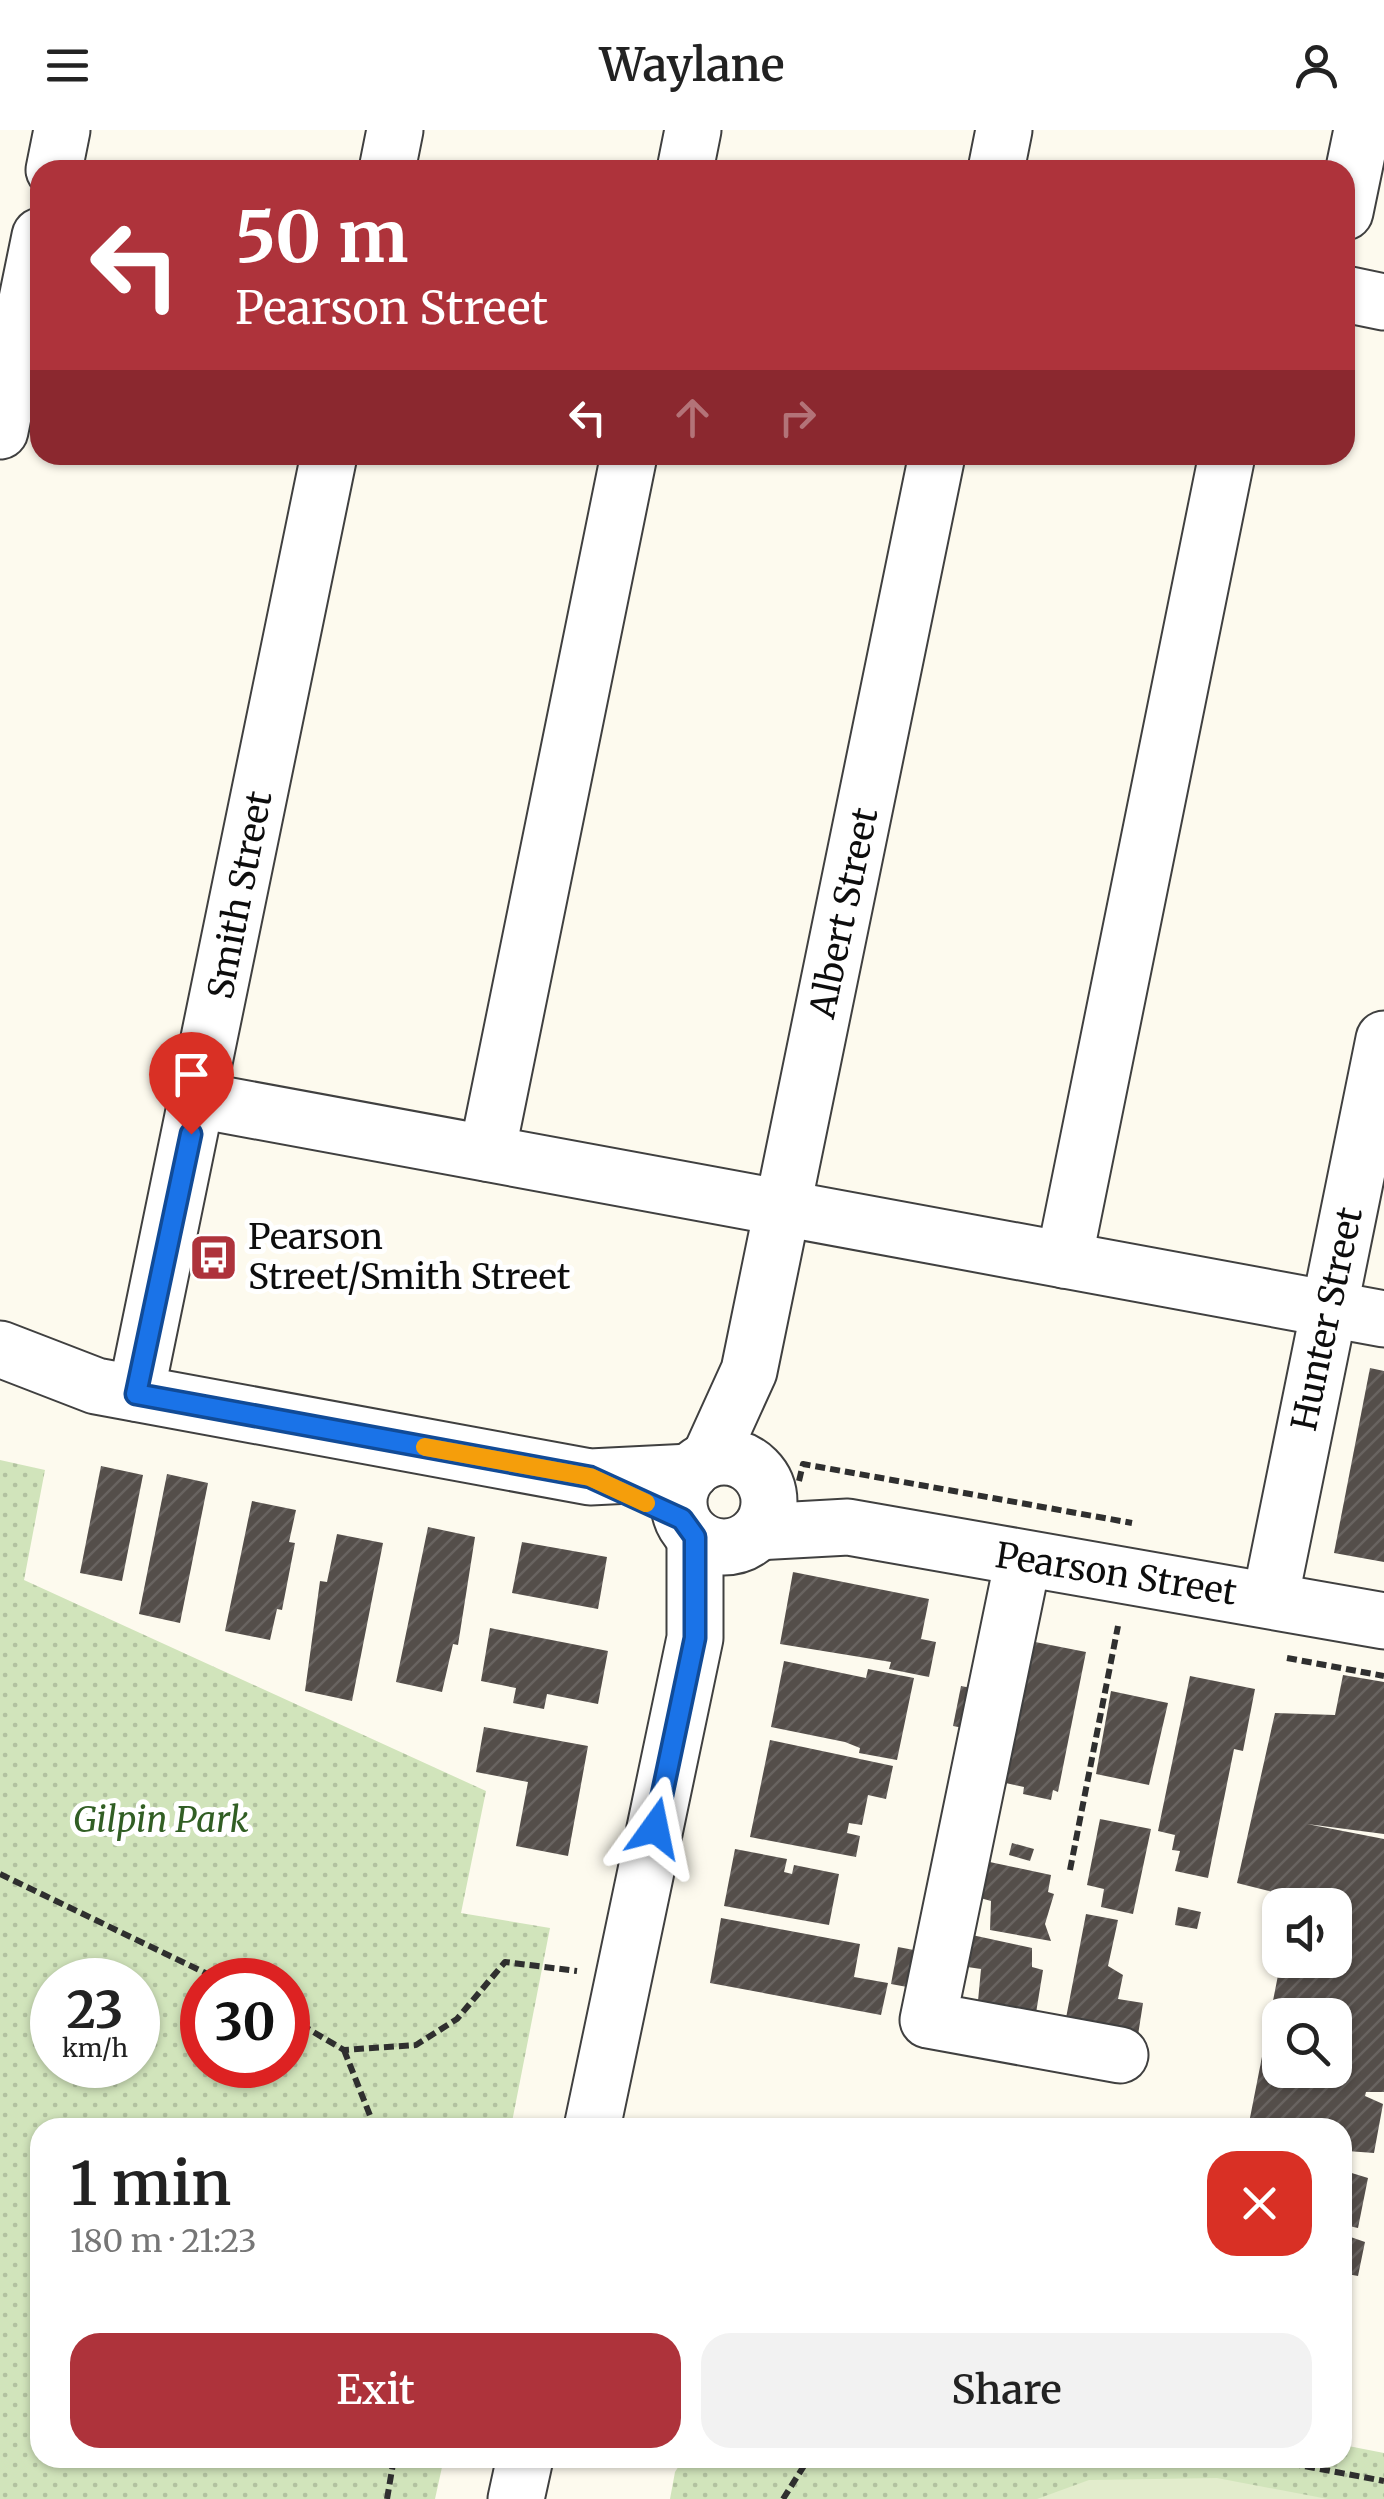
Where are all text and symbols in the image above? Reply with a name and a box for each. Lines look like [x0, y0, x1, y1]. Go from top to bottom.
text: Waylane [599, 37, 785, 93]
icon: menu [40, 38, 95, 93]
icon: person [1289, 38, 1344, 93]
text: 50 m [235, 193, 408, 281]
icon: left [70, 200, 200, 330]
text: Pearson Street [235, 280, 548, 336]
icon: left [560, 390, 615, 445]
icon: ahead [665, 390, 720, 445]
icon: right [770, 390, 825, 445]
street label: Smith Street [198, 787, 282, 1003]
street label: Albert Street [800, 804, 888, 1023]
pin [149, 1032, 234, 1135]
icon: arrive [164, 1047, 219, 1102]
street label: Hunter Street [1282, 1203, 1372, 1435]
place label: Pearson Street/Smith Street [248, 1215, 571, 1299]
bus stop icon: Pearson Street/Smith Street [187, 1231, 239, 1283]
street label: Pearson Street [992, 1533, 1240, 1615]
position arrow [603, 1776, 707, 1880]
park label: Gilpin Park [73, 1798, 249, 1842]
map controls [1262, 1888, 1352, 2088]
button: sound [1262, 1888, 1352, 1978]
speed limit sign: 30 [180, 1958, 310, 2088]
text: 23 [67, 1979, 123, 2042]
button: search [1262, 1998, 1352, 2088]
text: km/h [62, 2032, 128, 2064]
text: 1 min [70, 2146, 231, 2221]
button: close [1207, 2151, 1312, 2256]
text: 180 m · 21:23 [70, 2221, 257, 2261]
button: Exit [70, 2333, 681, 2448]
button: Share [701, 2333, 1312, 2448]

